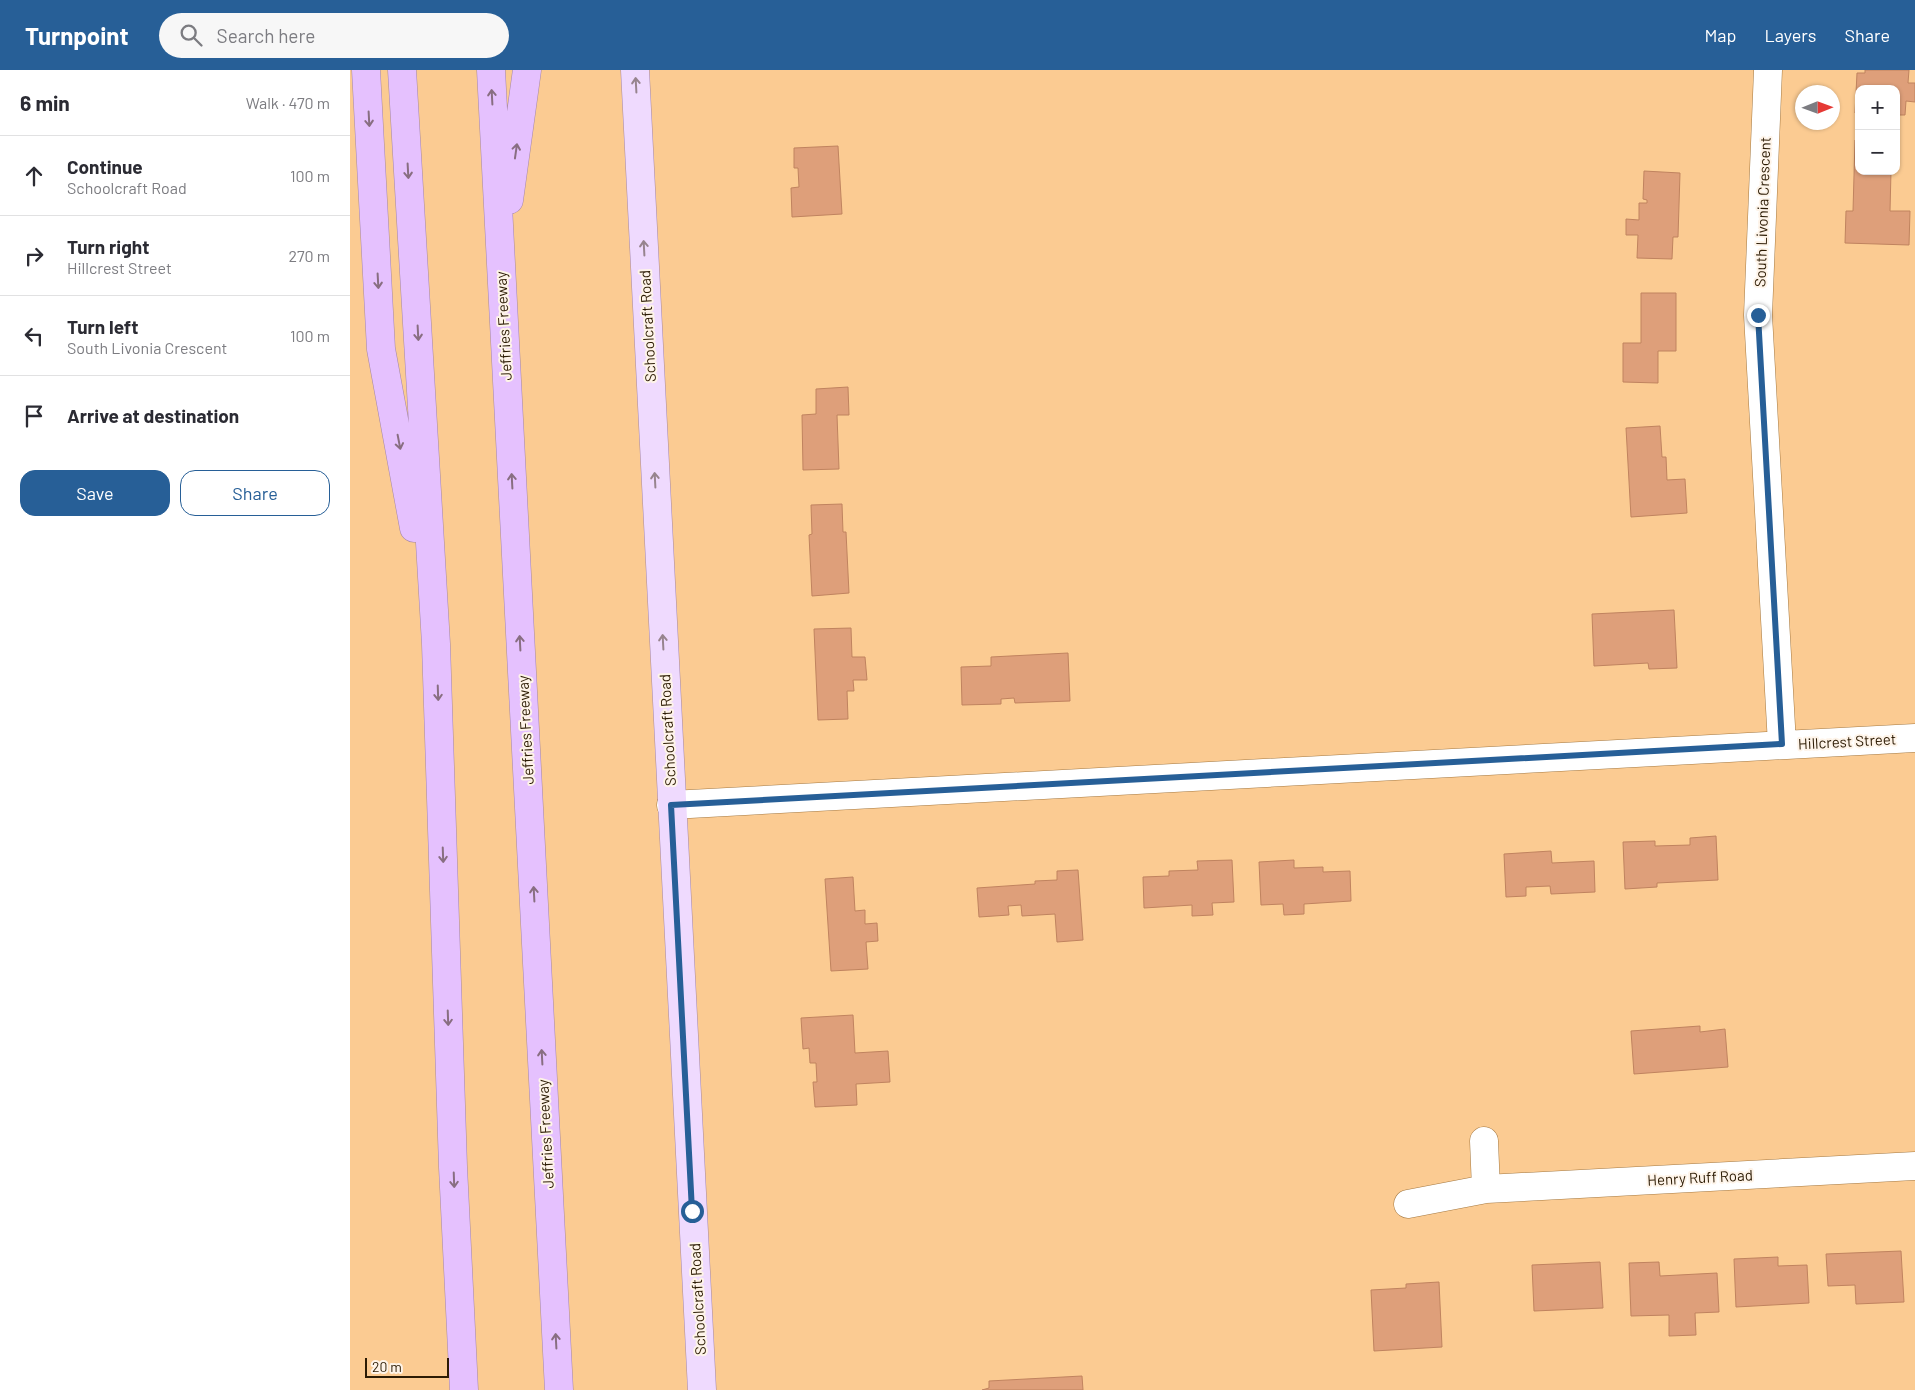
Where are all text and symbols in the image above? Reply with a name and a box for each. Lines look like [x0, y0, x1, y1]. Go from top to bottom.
search box [159, 13, 509, 58]
text: Turnpoint [25, 21, 129, 50]
icon: search [177, 21, 205, 49]
text: Search here [217, 24, 315, 47]
text: Map [1704, 24, 1736, 46]
text: Layers [1764, 24, 1817, 46]
text: Share [1845, 24, 1890, 46]
one-way arrow [631, 78, 640, 94]
north arrow [1795, 85, 1840, 130]
map controls [1855, 85, 1900, 175]
button: + [1855, 85, 1900, 130]
one-way arrow [488, 89, 497, 105]
text: 6 min [20, 90, 70, 115]
text: Walk · 470 m [246, 93, 330, 112]
one-way arrow [364, 110, 374, 126]
button: − [1855, 130, 1900, 175]
street label: South Livonia Crescent [1750, 137, 1774, 287]
one-way arrow [511, 143, 521, 159]
text: Continue [67, 155, 143, 178]
icon: ahead [20, 162, 48, 190]
one-way arrow [404, 163, 413, 179]
text: 100 m [290, 166, 330, 185]
text: Schoolcraft Road [67, 178, 187, 197]
text: Turn right [67, 235, 149, 258]
one-way arrow [639, 240, 648, 256]
icon: right [20, 242, 48, 270]
text: 270 m [288, 246, 330, 265]
text: Hillcrest Street [67, 258, 172, 277]
street label: Schoolcraft Road [635, 270, 659, 382]
street label: Jeffries Freeway [491, 271, 515, 381]
one-way arrow [373, 273, 382, 289]
route end [1747, 304, 1770, 327]
text: Turn left [67, 315, 138, 338]
icon: left [20, 322, 48, 350]
one-way arrow [413, 325, 422, 341]
text: 100 m [290, 326, 330, 345]
text: South Livonia Crescent [67, 338, 227, 357]
icon: arrive [20, 402, 48, 430]
text: Arrive at destination [67, 404, 239, 427]
one-way arrow [394, 433, 404, 449]
button: Save [20, 470, 170, 516]
button: Share [180, 470, 330, 516]
one-way arrow [650, 472, 660, 488]
one-way arrow [507, 473, 516, 489]
one-way arrow [516, 635, 525, 651]
one-way arrow [658, 635, 668, 651]
street label: Schoolcraft Road [655, 674, 679, 786]
street label: Jeffries Freeway [513, 675, 537, 785]
one-way arrow [433, 685, 442, 701]
street label: Hillcrest Street [1797, 729, 1897, 753]
one-way arrow [438, 846, 448, 863]
one-way arrow [529, 887, 538, 903]
one-way arrow [444, 1009, 453, 1025]
one-way arrow [537, 1049, 546, 1065]
street label: Jeffries Freeway [533, 1079, 557, 1189]
street label: Henry Ruff Road [1647, 1165, 1753, 1189]
one-way arrow [449, 1172, 458, 1188]
route start [681, 1200, 704, 1223]
street label: Schoolcraft Road [685, 1243, 709, 1355]
one-way arrow [552, 1334, 561, 1350]
scale bar [365, 1355, 449, 1378]
text: 20 m [372, 1358, 402, 1375]

